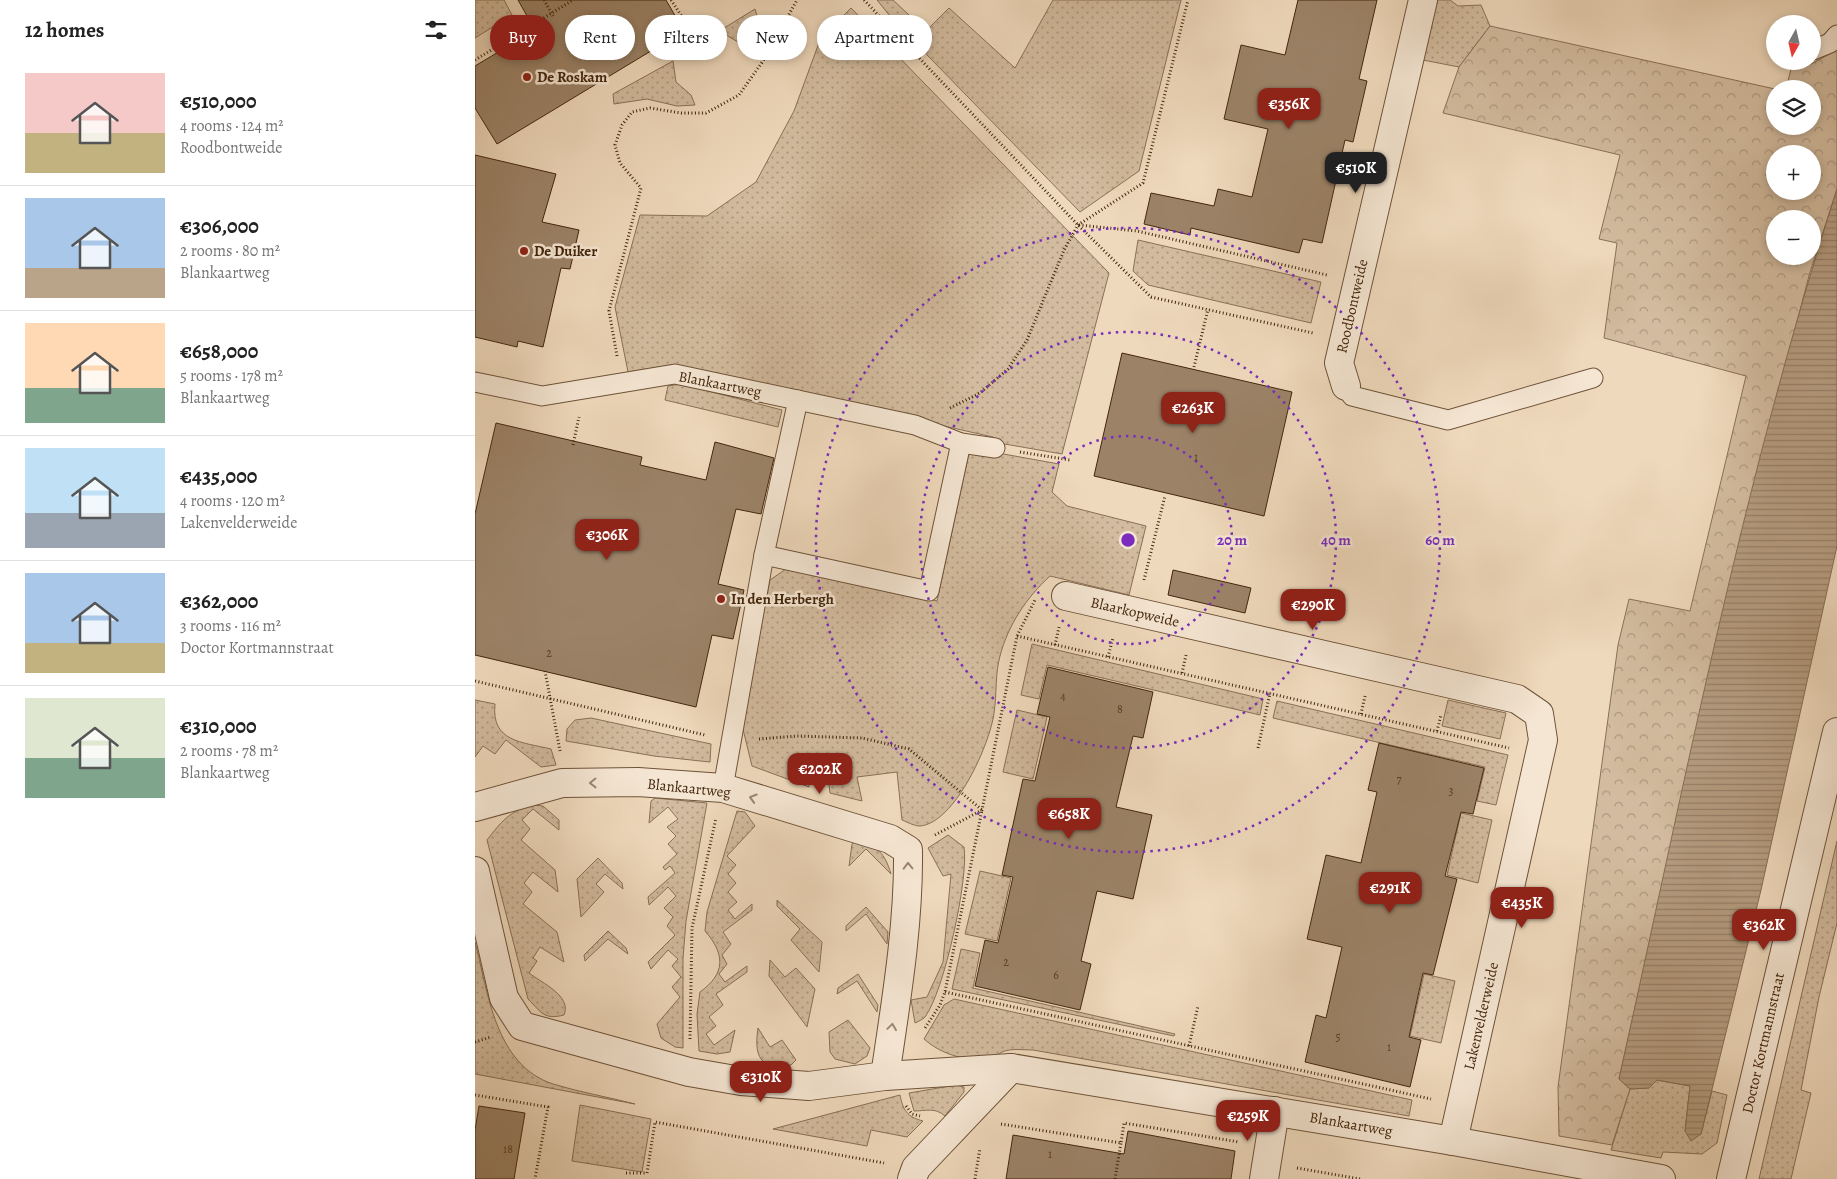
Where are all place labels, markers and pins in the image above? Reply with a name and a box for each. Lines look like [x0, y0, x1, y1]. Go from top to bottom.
place label: De Roskam [537, 67, 608, 87]
marker: De Roskam [521, 71, 533, 83]
pin: €356K [1254, 88, 1324, 130]
pin: €510K [1321, 152, 1391, 194]
place label: De Duiker [534, 241, 597, 261]
marker: De Duiker [518, 245, 530, 257]
pin: €263K [1158, 392, 1228, 434]
pin: €306K [572, 518, 642, 561]
centre of rings [1119, 531, 1137, 549]
pin: €290K [1278, 588, 1348, 631]
place label: In den Herbergh [731, 589, 834, 609]
marker: In den Herbergh [715, 593, 727, 605]
pin: €202K [785, 752, 855, 795]
pin: €658K [1034, 798, 1104, 840]
pin: €291K [1355, 872, 1425, 914]
pin: €435K [1487, 886, 1557, 929]
pin: €362K [1729, 908, 1799, 951]
pin: €310K [726, 1060, 796, 1103]
pin: €259K [1213, 1100, 1283, 1142]

